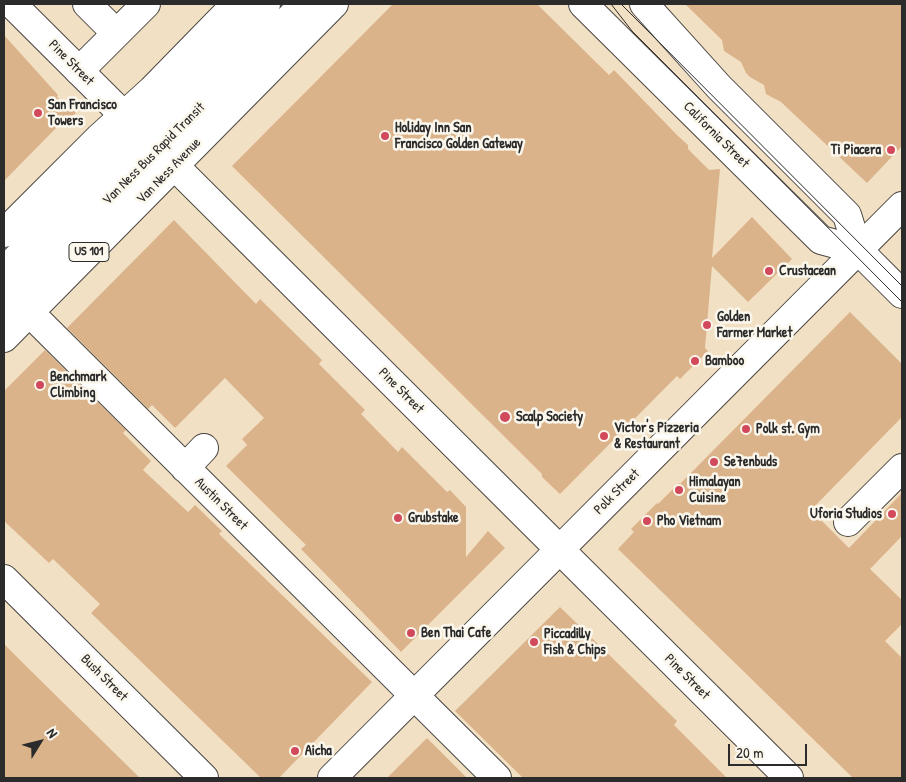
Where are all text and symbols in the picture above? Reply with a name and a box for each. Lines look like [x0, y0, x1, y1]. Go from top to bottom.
street label: Pine Street [45, 37, 97, 89]
place label: San Francisco Towers [48, 97, 117, 130]
street label: California Street [679, 98, 753, 172]
street label: Van Ness Bus Rapid Transit [99, 99, 209, 209]
marker: San Francisco Towers [32, 107, 44, 119]
place label: Holiday Inn San Francisco Golden Gateway [395, 120, 523, 152]
marker: Holiday Inn San Francisco Golden Gateway [379, 130, 391, 142]
street label: Van Ness Avenue [133, 134, 205, 208]
place label: Ti Piacera [831, 142, 881, 158]
marker: Ti Piacera [885, 144, 897, 156]
road number: US 101 [69, 242, 109, 262]
place label: Crustacean [779, 263, 836, 279]
marker: Crustacean [763, 265, 775, 277]
place label: Golden Farmer Market [717, 309, 792, 342]
marker: Golden Farmer Market [701, 319, 713, 331]
place label: Bamboo [705, 353, 744, 369]
marker: Bamboo [689, 355, 701, 367]
street label: Pine Street [375, 365, 427, 417]
place label: Benchmark Climbing [50, 369, 107, 402]
marker: Benchmark Climbing [34, 379, 46, 391]
place label: Scalp Society [516, 409, 583, 425]
marker: Scalp Society [498, 410, 512, 424]
place label: Victor's Pizzeria & Restaurant [614, 420, 699, 452]
place label: Polk st. Gym [756, 421, 820, 437]
marker: Polk st. Gym [740, 423, 752, 435]
marker: Victor's Pizzeria & Restaurant [598, 430, 610, 442]
place label: Se7enbuds [724, 454, 777, 470]
marker: Se7enbuds [708, 456, 720, 468]
street label: Polk Street [591, 466, 643, 518]
street label: Austin Street [191, 474, 251, 534]
place label: Himalayan Cuisine [689, 474, 741, 507]
marker: Himalayan Cuisine [673, 484, 685, 496]
place label: Uforia Studios [810, 506, 882, 522]
marker: Uforia Studios [886, 508, 898, 520]
place label: Grubstake [408, 510, 459, 526]
marker: Grubstake [392, 512, 404, 524]
place label: Pho Vietnam [657, 513, 721, 529]
marker: Pho Vietnam [641, 515, 653, 527]
place label: Ben Thai Cafe [421, 625, 491, 641]
place label: Piccadilly Fish & Chips [544, 626, 606, 658]
marker: Ben Thai Cafe [405, 627, 417, 639]
marker: Piccadilly Fish & Chips [528, 636, 540, 648]
street label: Bush Street [77, 651, 131, 705]
street label: Pine Street [661, 651, 713, 703]
north arrow [15, 717, 65, 767]
text: N [43, 724, 62, 741]
scale bar [731, 734, 810, 766]
text: 20 m [736, 742, 763, 763]
place label: Aicha [305, 743, 332, 759]
marker: Aicha [289, 745, 301, 757]

